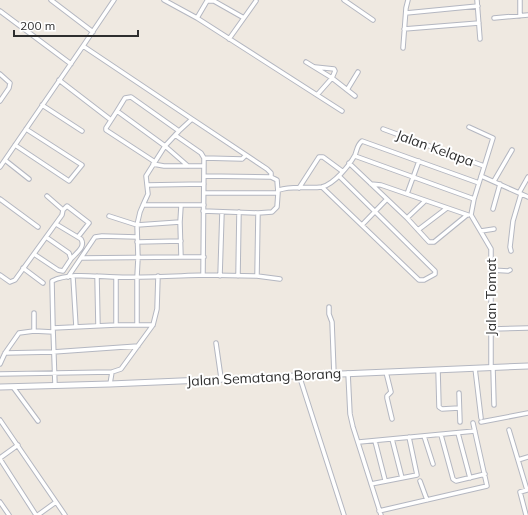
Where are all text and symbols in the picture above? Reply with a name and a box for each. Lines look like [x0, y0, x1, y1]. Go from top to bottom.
scale bar [14, 12, 138, 38]
text: 200 m [20, 18, 55, 33]
street label: Jalan Kelapa [394, 126, 476, 170]
street label: Jalan Tomat [482, 258, 500, 336]
street label: Jalan Sematang Borang [186, 364, 342, 390]

